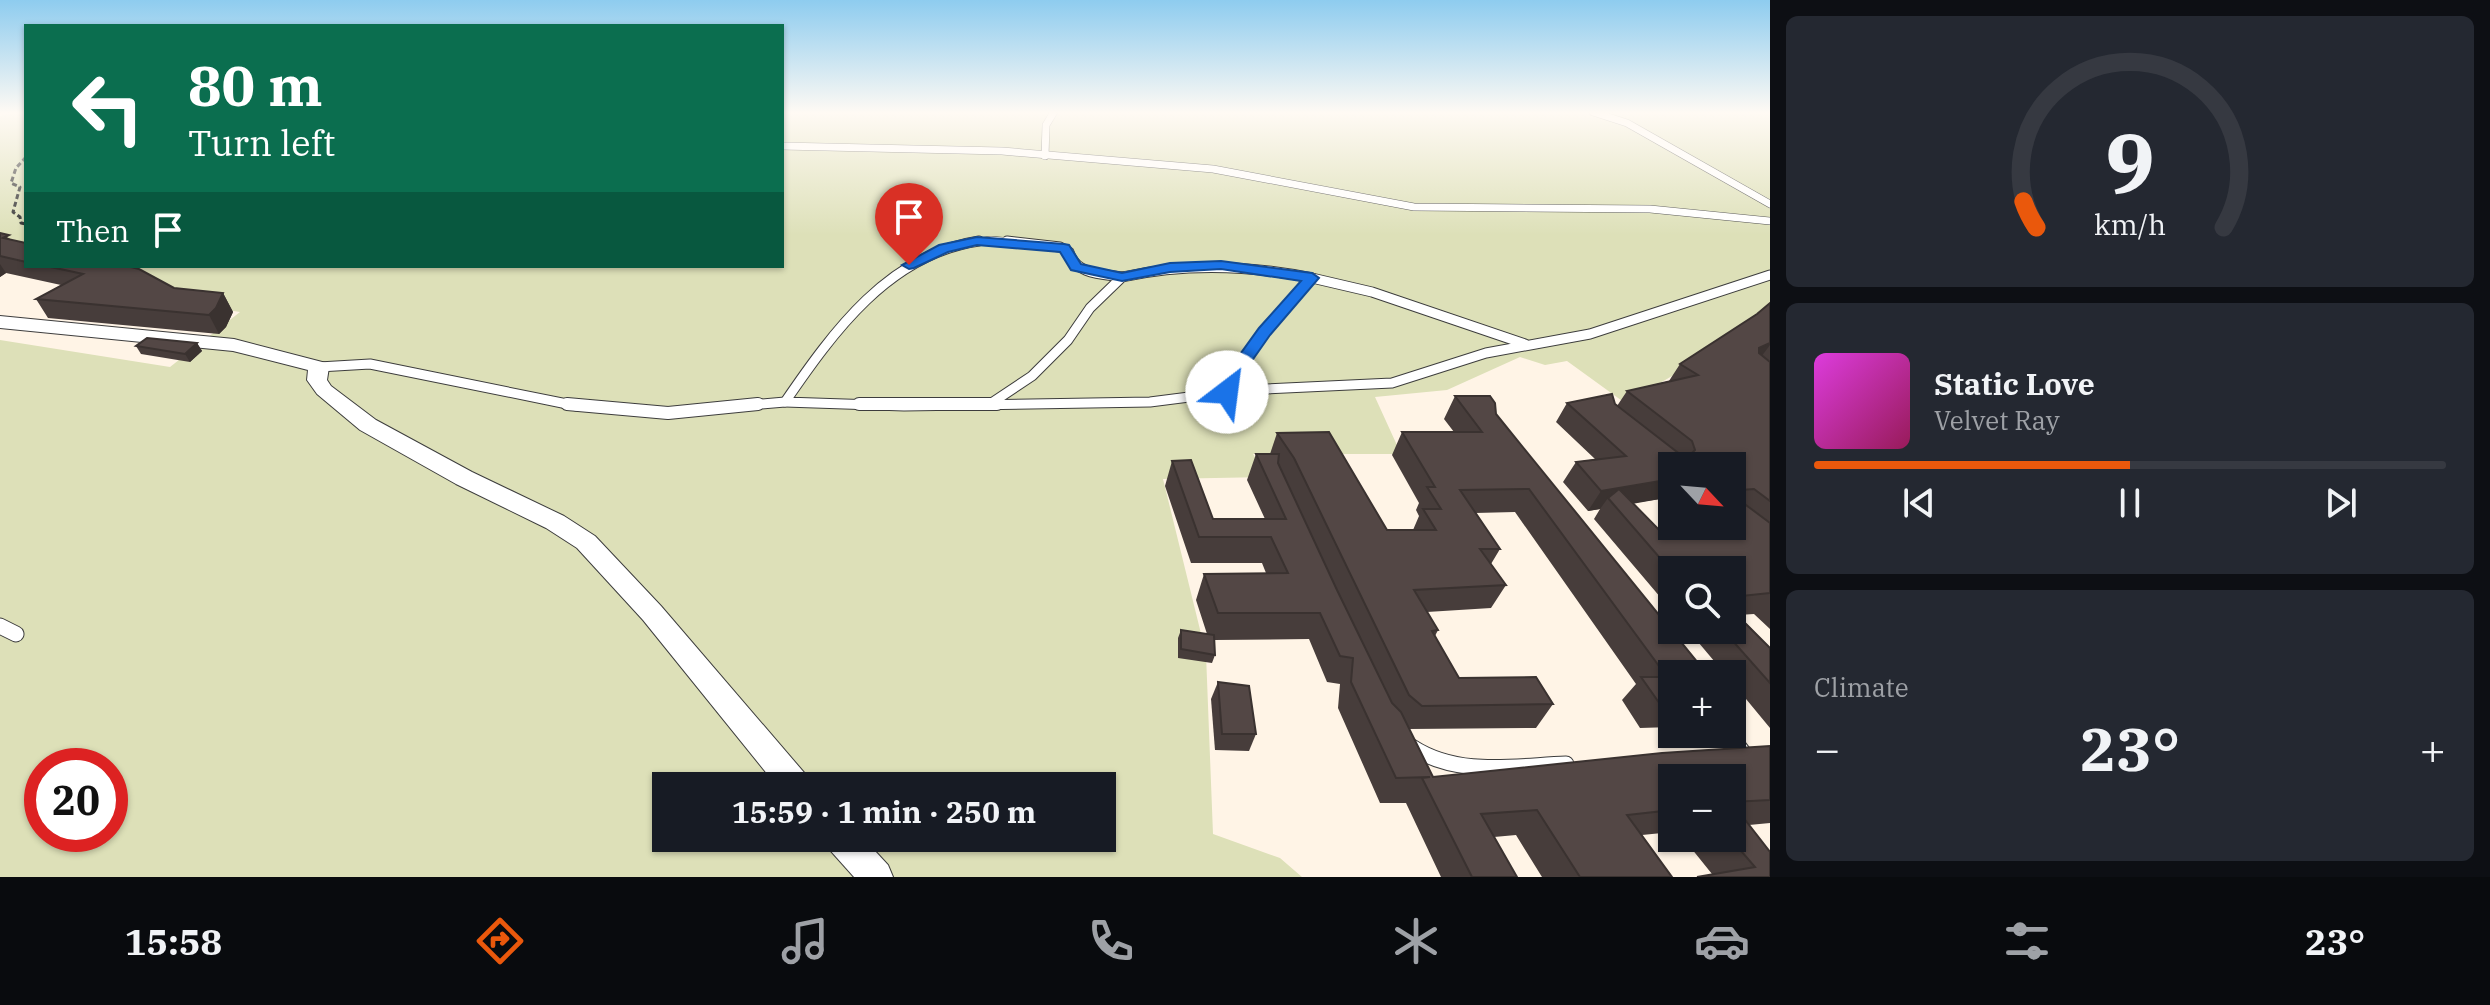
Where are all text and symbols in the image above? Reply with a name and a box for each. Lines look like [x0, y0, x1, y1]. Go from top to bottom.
text: 80 m [188, 49, 323, 121]
icon: left [56, 56, 160, 160]
text: 9 [2105, 108, 2155, 216]
text: Turn left [188, 119, 335, 166]
pin [875, 183, 943, 265]
icon: arrive [887, 195, 931, 239]
text: km/h [2094, 206, 2166, 243]
icon: arrive [146, 208, 190, 252]
text: Then [56, 211, 130, 250]
position arrow [1185, 350, 1269, 434]
text: Static Love [1934, 364, 2095, 403]
text: Velvet Ray [1934, 403, 2060, 437]
north arrow [1658, 452, 1746, 540]
map controls [1658, 452, 1746, 852]
icon: previous [1897, 481, 1941, 525]
icon: pause [2108, 481, 2152, 525]
icon: next [2319, 481, 2363, 525]
button: search [1658, 556, 1746, 644]
button: + [1658, 660, 1746, 748]
text: Climate [1814, 670, 1909, 704]
text: 23° [2080, 709, 2180, 788]
text: − [1814, 720, 1840, 777]
text: + [2420, 720, 2446, 777]
speed limit sign: 20 [24, 748, 128, 852]
button: − [1658, 764, 1746, 852]
text: 15:59 · 1 min · 250 m [732, 792, 1036, 831]
icon: directions [472, 913, 528, 969]
icon: music [777, 913, 833, 969]
icon: phone [1083, 913, 1139, 969]
icon: climate [1388, 913, 1444, 969]
icon: car [1694, 913, 1750, 969]
icon: filters [1999, 913, 2055, 969]
text: 15:58 [125, 918, 222, 965]
text: 23° [2305, 918, 2365, 965]

